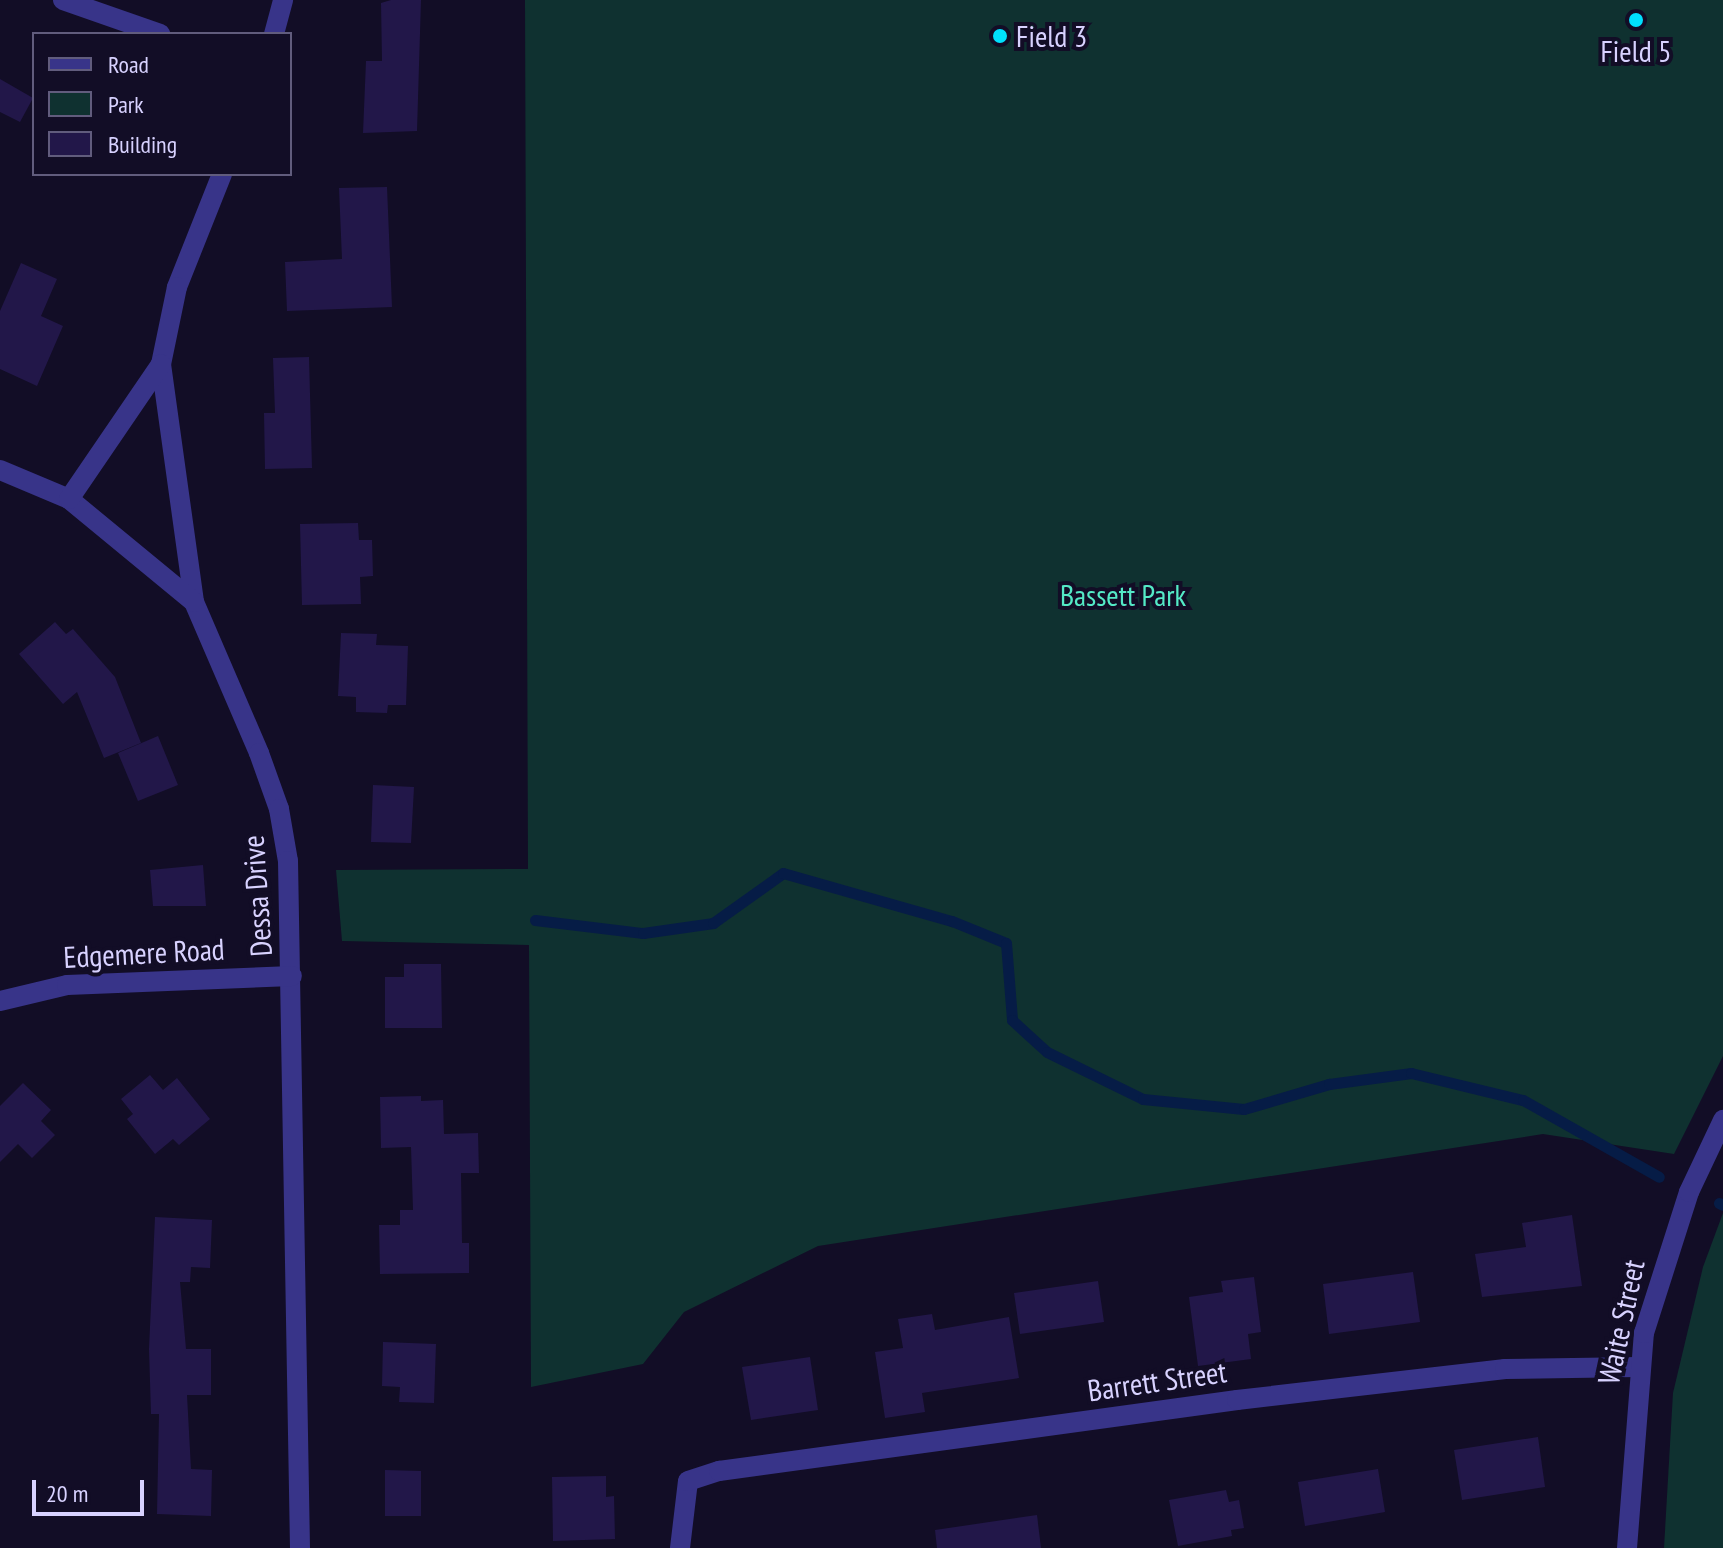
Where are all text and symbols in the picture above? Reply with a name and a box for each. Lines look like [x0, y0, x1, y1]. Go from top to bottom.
marker: Field 5 [1627, 11, 1645, 29]
place label: Field 3 [1016, 18, 1087, 54]
marker: Field 3 [991, 27, 1009, 45]
legend [32, 32, 292, 176]
place label: Field 5 [1600, 33, 1672, 69]
text: Road [108, 49, 149, 80]
text: Park [108, 89, 144, 120]
text: Building [108, 129, 177, 160]
park label: Bassett Park [1060, 577, 1186, 613]
street label: Dessa Drive [235, 834, 279, 958]
street label: Edgemere Road [63, 931, 225, 975]
street label: Waite Street [1590, 1256, 1652, 1388]
street label: Barrett Street [1085, 1353, 1229, 1409]
scale bar [36, 1464, 148, 1514]
text: 20 m [46, 1478, 88, 1509]

